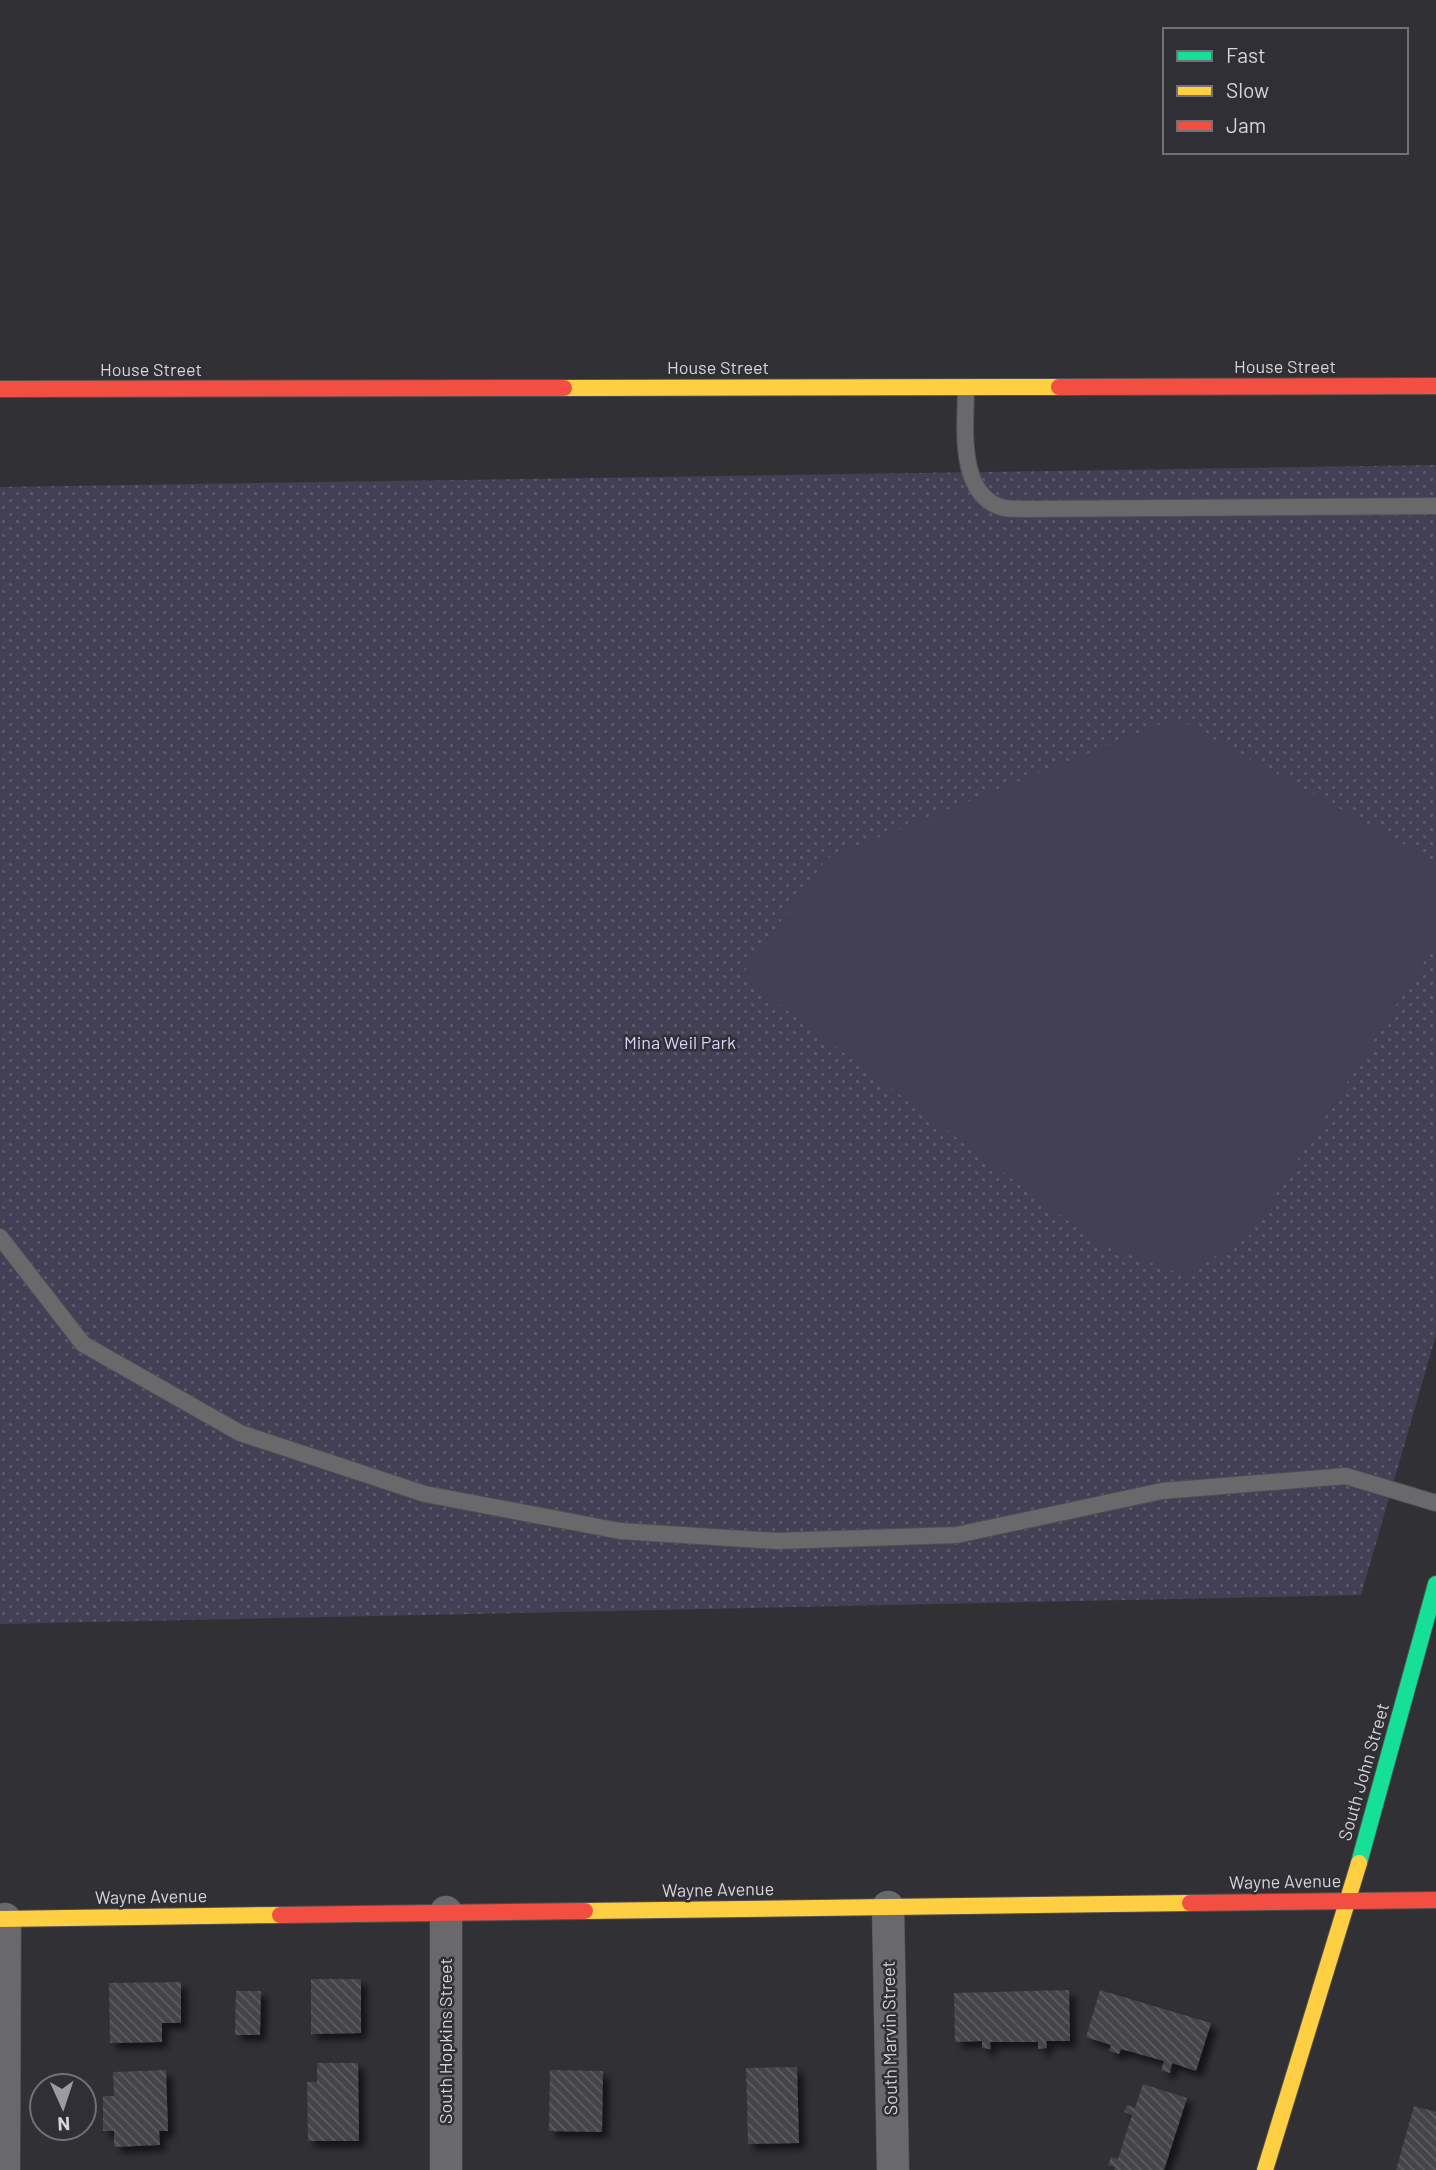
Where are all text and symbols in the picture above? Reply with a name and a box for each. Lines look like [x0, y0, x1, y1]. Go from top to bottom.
legend [1163, 28, 1408, 154]
text: Fast [1226, 42, 1266, 67]
text: Slow [1226, 77, 1269, 102]
text: Jam [1226, 112, 1266, 137]
street label: House Street [1234, 355, 1336, 377]
street label: House Street [667, 356, 769, 378]
street label: House Street [100, 358, 202, 380]
park label: Mina Weil Park [624, 1031, 736, 1053]
street label: South John Street [1333, 1700, 1393, 1843]
street label: Wayne Avenue [1229, 1869, 1341, 1893]
street label: Wayne Avenue [662, 1877, 774, 1901]
street label: Wayne Avenue [95, 1884, 207, 1908]
street label: South Hopkins Street [434, 1958, 456, 2124]
street label: South Marvin Street [877, 1961, 901, 2115]
north arrow [28, 2072, 98, 2142]
text: N [57, 2113, 71, 2136]

